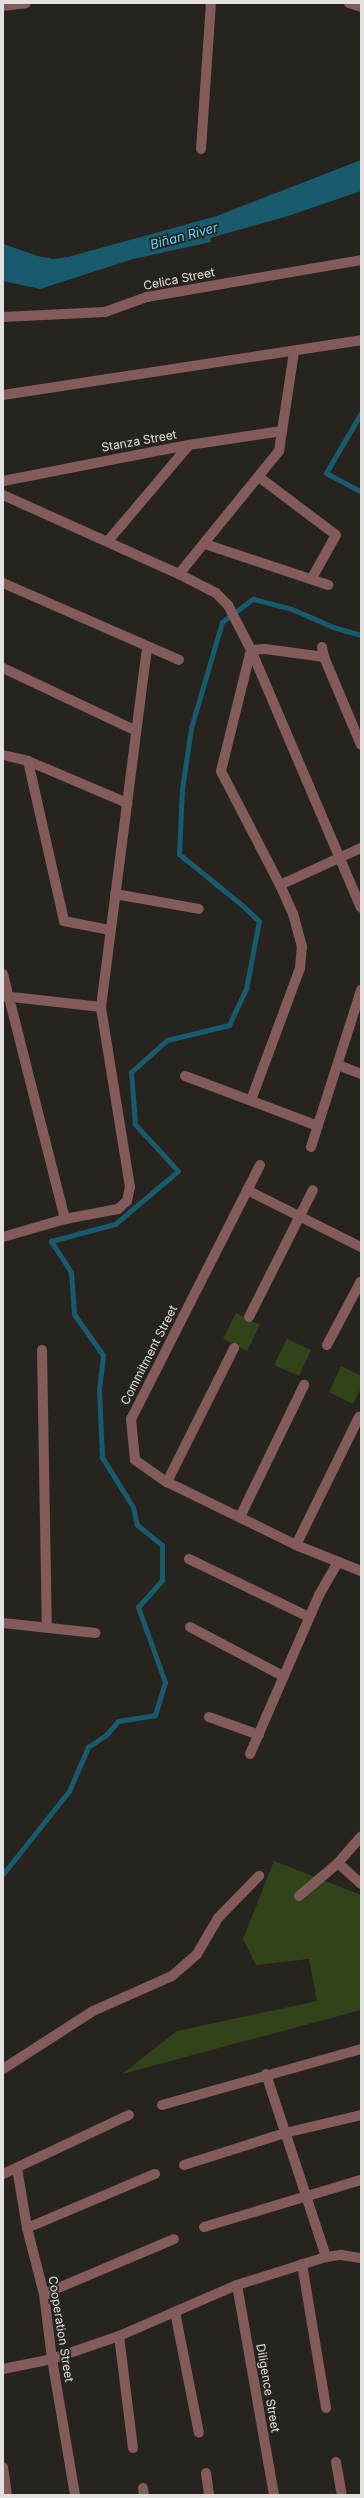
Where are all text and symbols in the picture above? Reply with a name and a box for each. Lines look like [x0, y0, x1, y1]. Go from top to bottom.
water label: Biñan River [148, 219, 220, 253]
street label: Celica Street [142, 265, 216, 293]
street label: Stanza Street [100, 427, 178, 455]
street label: Commitment Street [118, 1303, 180, 1407]
street label: Cooperation Street [46, 2275, 76, 2383]
street label: Diligence Street [253, 2342, 283, 2434]

